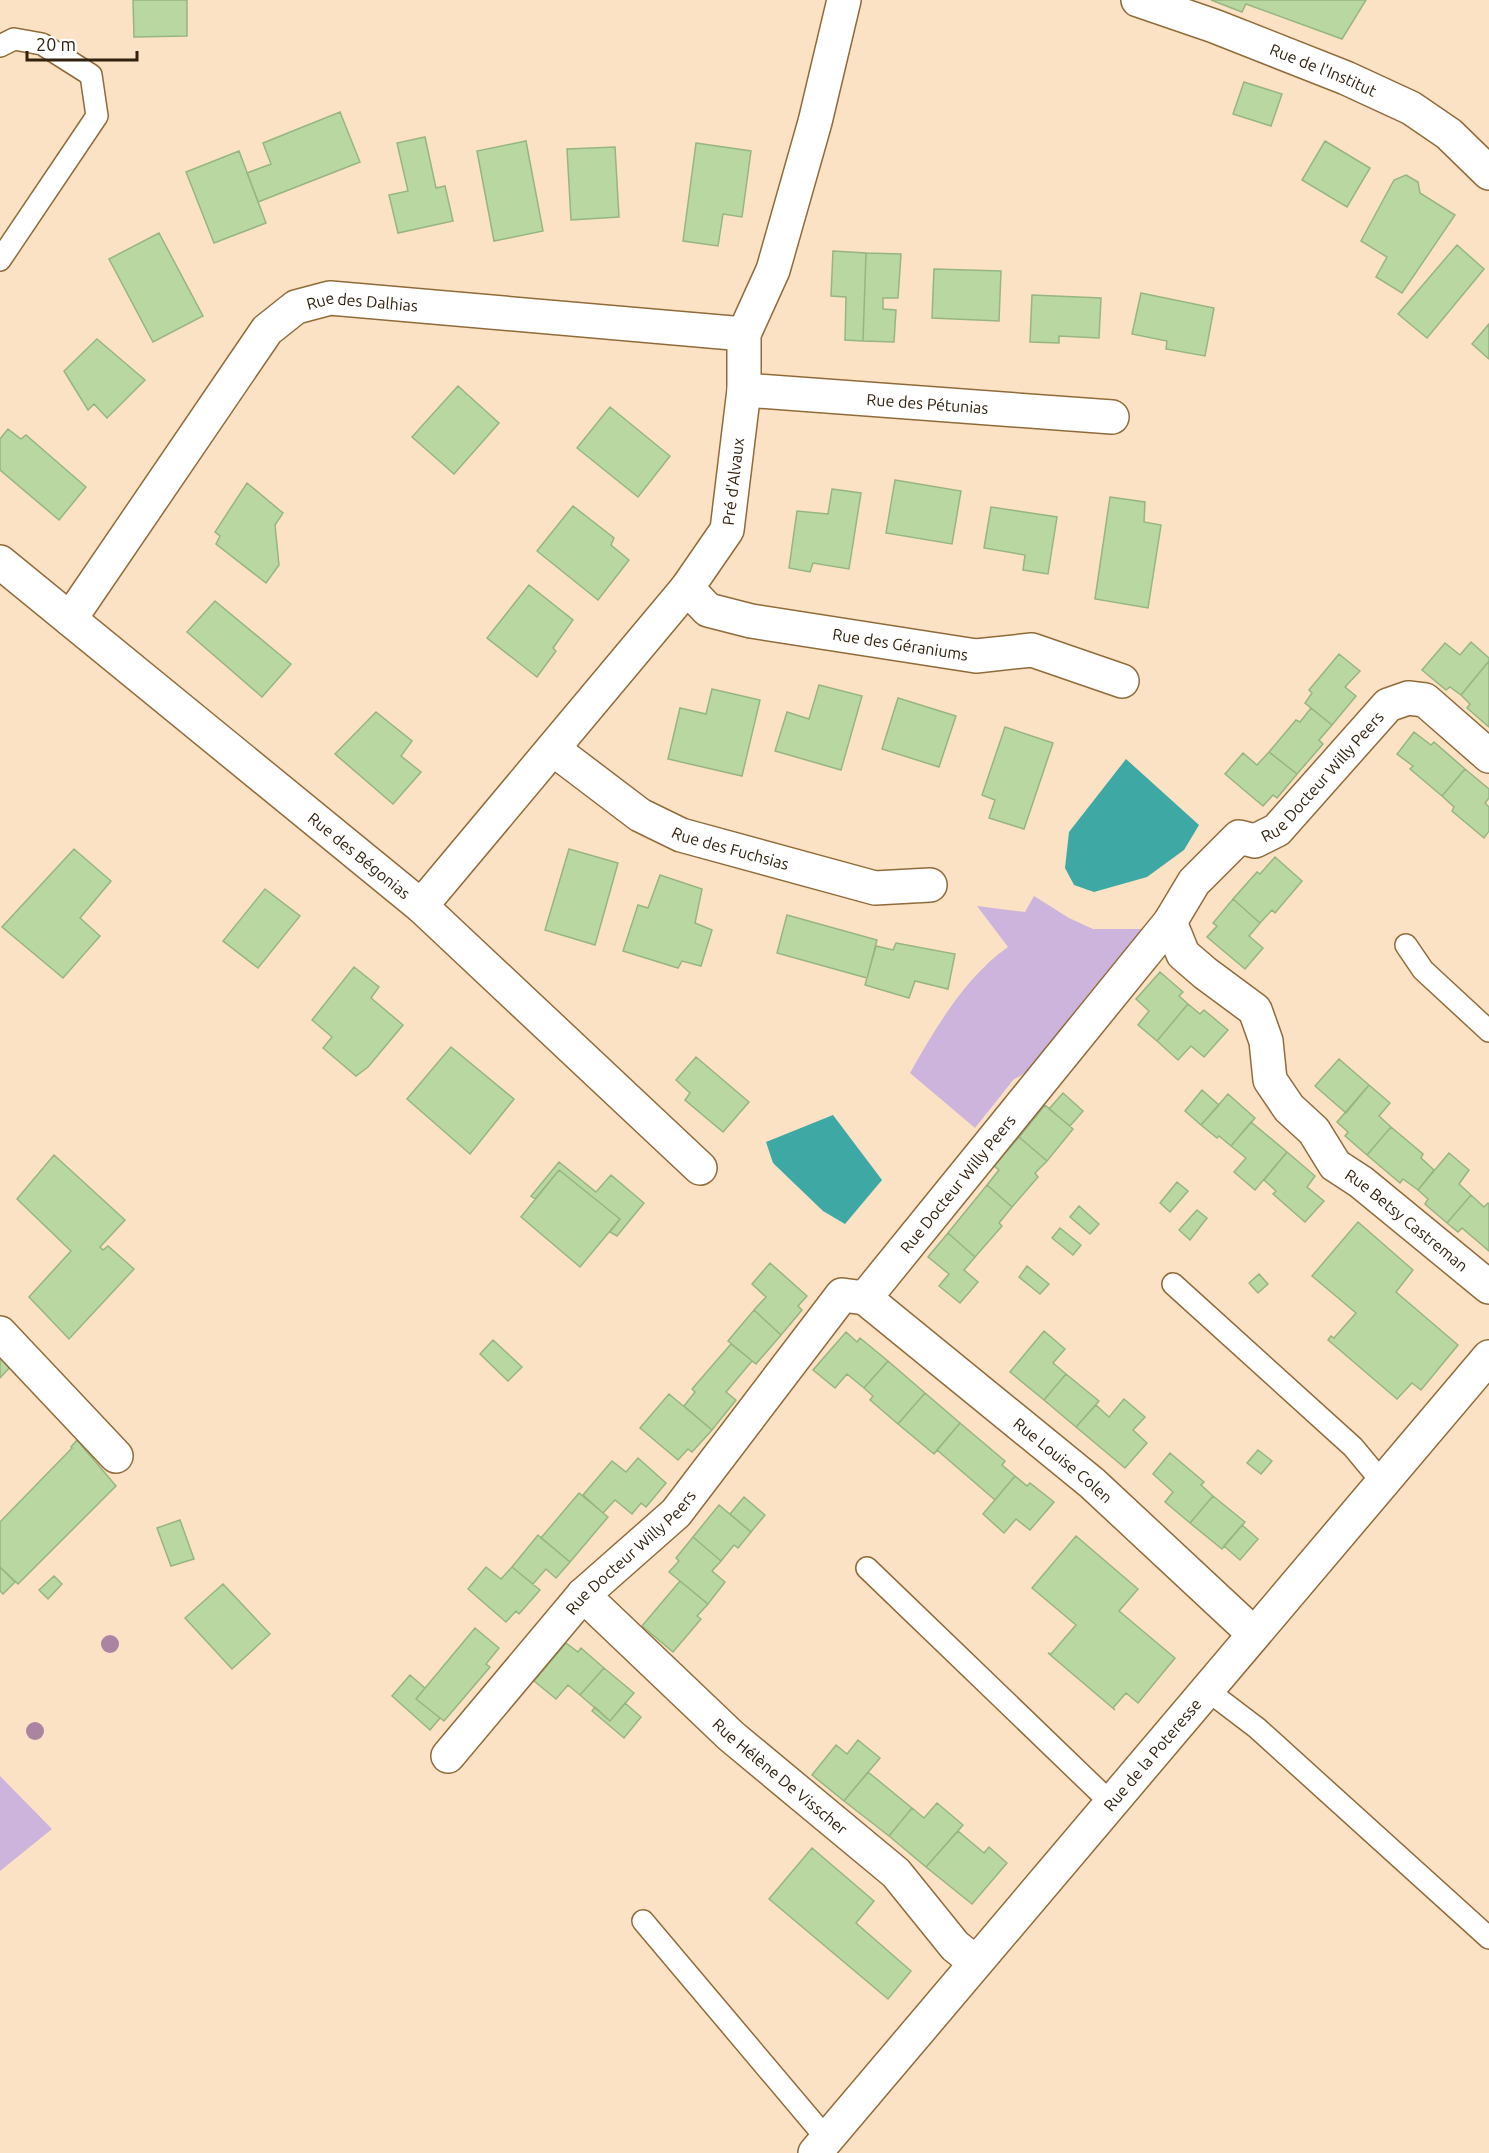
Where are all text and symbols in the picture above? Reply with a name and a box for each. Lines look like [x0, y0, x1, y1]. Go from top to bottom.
scale bar [27, 24, 136, 62]
text: 20 m [36, 34, 76, 54]
street label: Rue de l'Institut [1267, 40, 1380, 100]
street label: Rue des Dalhias [304, 288, 419, 315]
street label: Rue des Pétunias [866, 390, 989, 417]
street label: Pré d'Alvaux [719, 437, 747, 526]
street label: Rue des Géraniums [831, 625, 970, 664]
street label: Rue Docteur Willy Peers [1258, 708, 1387, 846]
street label: Rue des Bégonias [305, 809, 414, 903]
street label: Rue des Fuchsias [669, 823, 791, 873]
street label: Rue Docteur Willy Peers [896, 1111, 1019, 1256]
street label: Rue Betsy Castreman [1342, 1165, 1472, 1275]
street label: Rue Louise Colen [1010, 1414, 1116, 1506]
street label: Rue Docteur Willy Peers [562, 1487, 699, 1618]
street label: Rue de la Poteresse [1100, 1695, 1205, 1814]
street label: Rue Hélène De Visscher [709, 1715, 851, 1838]

